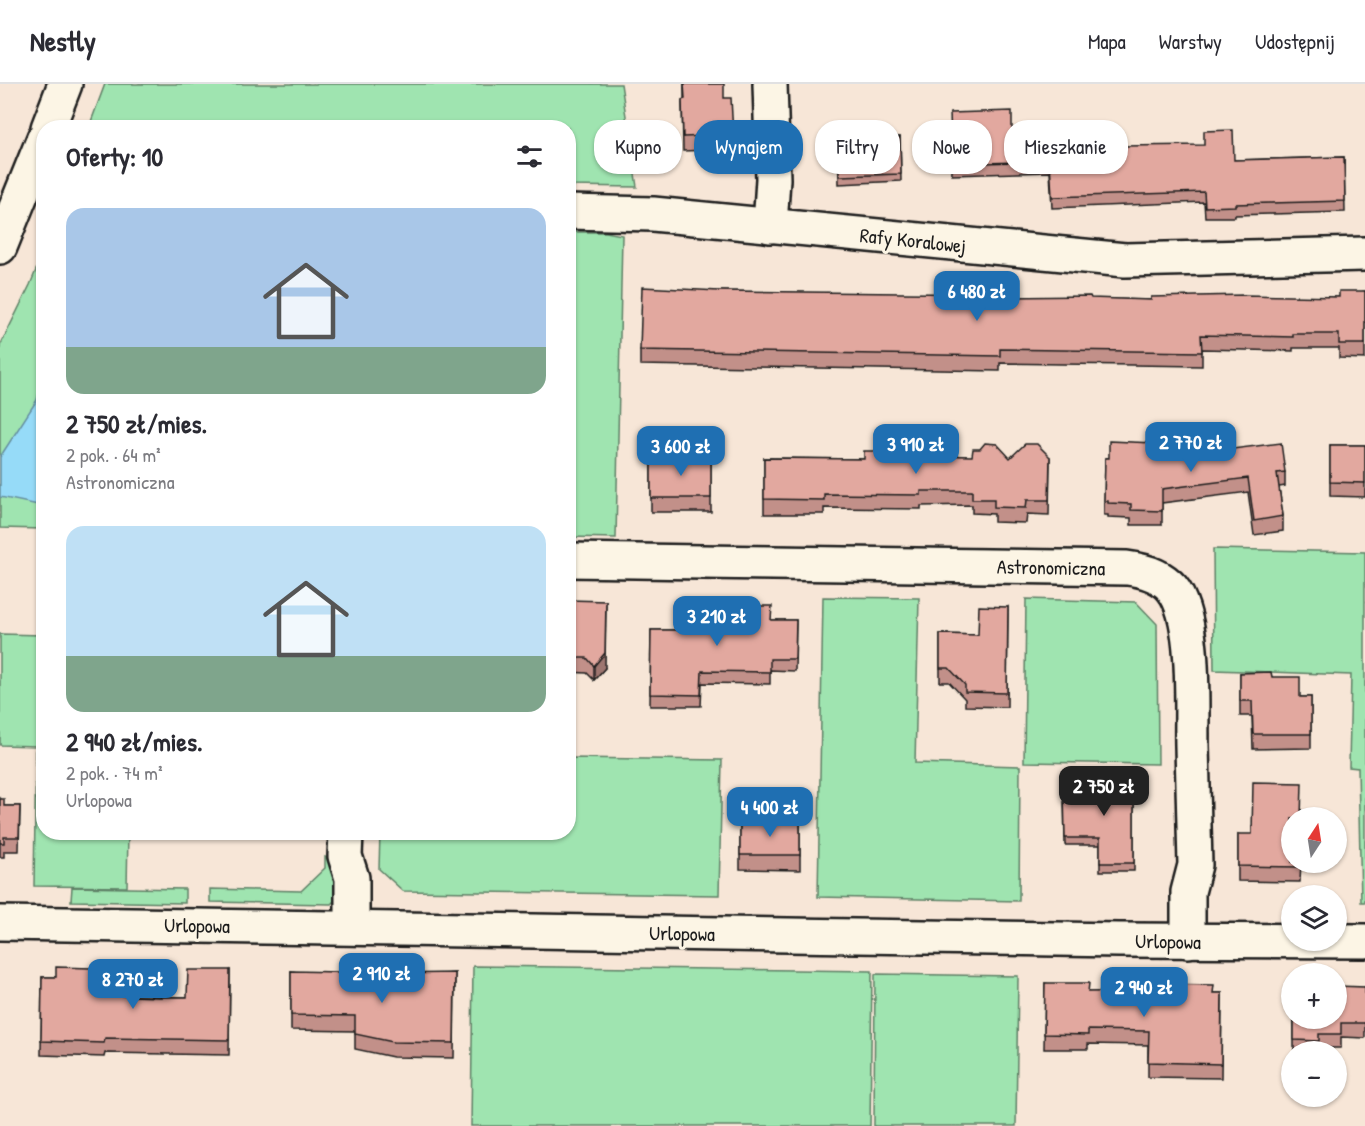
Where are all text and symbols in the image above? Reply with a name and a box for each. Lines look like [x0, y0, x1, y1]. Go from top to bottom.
text: Nestly [30, 22, 96, 60]
text: Mapa [1088, 27, 1126, 56]
text: Warstwy [1159, 27, 1222, 56]
text: Udostępnij [1255, 27, 1335, 56]
chip: Kupno [594, 120, 682, 174]
chip: Wynajem [694, 120, 803, 174]
chip: Filtry [815, 120, 900, 174]
chip: Nowe [912, 120, 992, 174]
chip: Mieszkanie [1004, 120, 1128, 174]
text: Oferty: 10 [66, 139, 163, 174]
icon: filters [513, 140, 546, 173]
street label: Rafy Koralowej [859, 221, 967, 259]
icon: home [252, 247, 360, 355]
pin: 6 480 zł [915, 271, 1039, 322]
text: 6 480 zł [948, 277, 1006, 304]
text: 2 750 zł/mies. [66, 406, 207, 441]
pin: 2 770 zł [1129, 422, 1253, 473]
pin: 3 910 zł [854, 424, 978, 475]
pin: 3 600 zł [619, 426, 743, 477]
text: 2 770 zł [1159, 428, 1223, 455]
text: 3 910 zł [887, 430, 945, 457]
text: 3 600 zł [651, 432, 711, 459]
text: 2 pok. · 64 m² [66, 441, 161, 468]
text: Astronomiczna [66, 468, 174, 495]
street label: Astronomiczna [997, 553, 1106, 581]
icon: home [252, 565, 360, 673]
pin: 3 210 zł [655, 596, 779, 647]
text: 3 210 zł [687, 602, 747, 629]
text: 2 940 zł/mies. [66, 724, 203, 759]
text: 2 pok. · 74 m² [66, 759, 163, 786]
pin: 2 750 zł [1042, 766, 1166, 817]
text: 2 750 zł [1073, 772, 1135, 799]
text: Urlopowa [66, 786, 132, 813]
pin: 4 400 zł [708, 787, 832, 838]
text: 4 400 zł [741, 793, 799, 820]
north arrow [1281, 807, 1347, 873]
map controls [1281, 807, 1347, 1107]
button: layers [1281, 885, 1347, 951]
street label: Urlopowa [164, 911, 230, 939]
street label: Urlopowa [649, 919, 715, 947]
street label: Urlopowa [1135, 927, 1201, 955]
pin: 2 910 zł [320, 953, 444, 1004]
pin: 8 270 zł [71, 959, 195, 1010]
text: 2 910 zł [353, 959, 411, 986]
button: + [1281, 963, 1347, 1029]
text: 8 270 zł [102, 965, 164, 992]
pin: 2 940 zł [1082, 967, 1206, 1018]
text: 2 940 zł [1115, 973, 1173, 1000]
button: − [1281, 1041, 1347, 1107]

